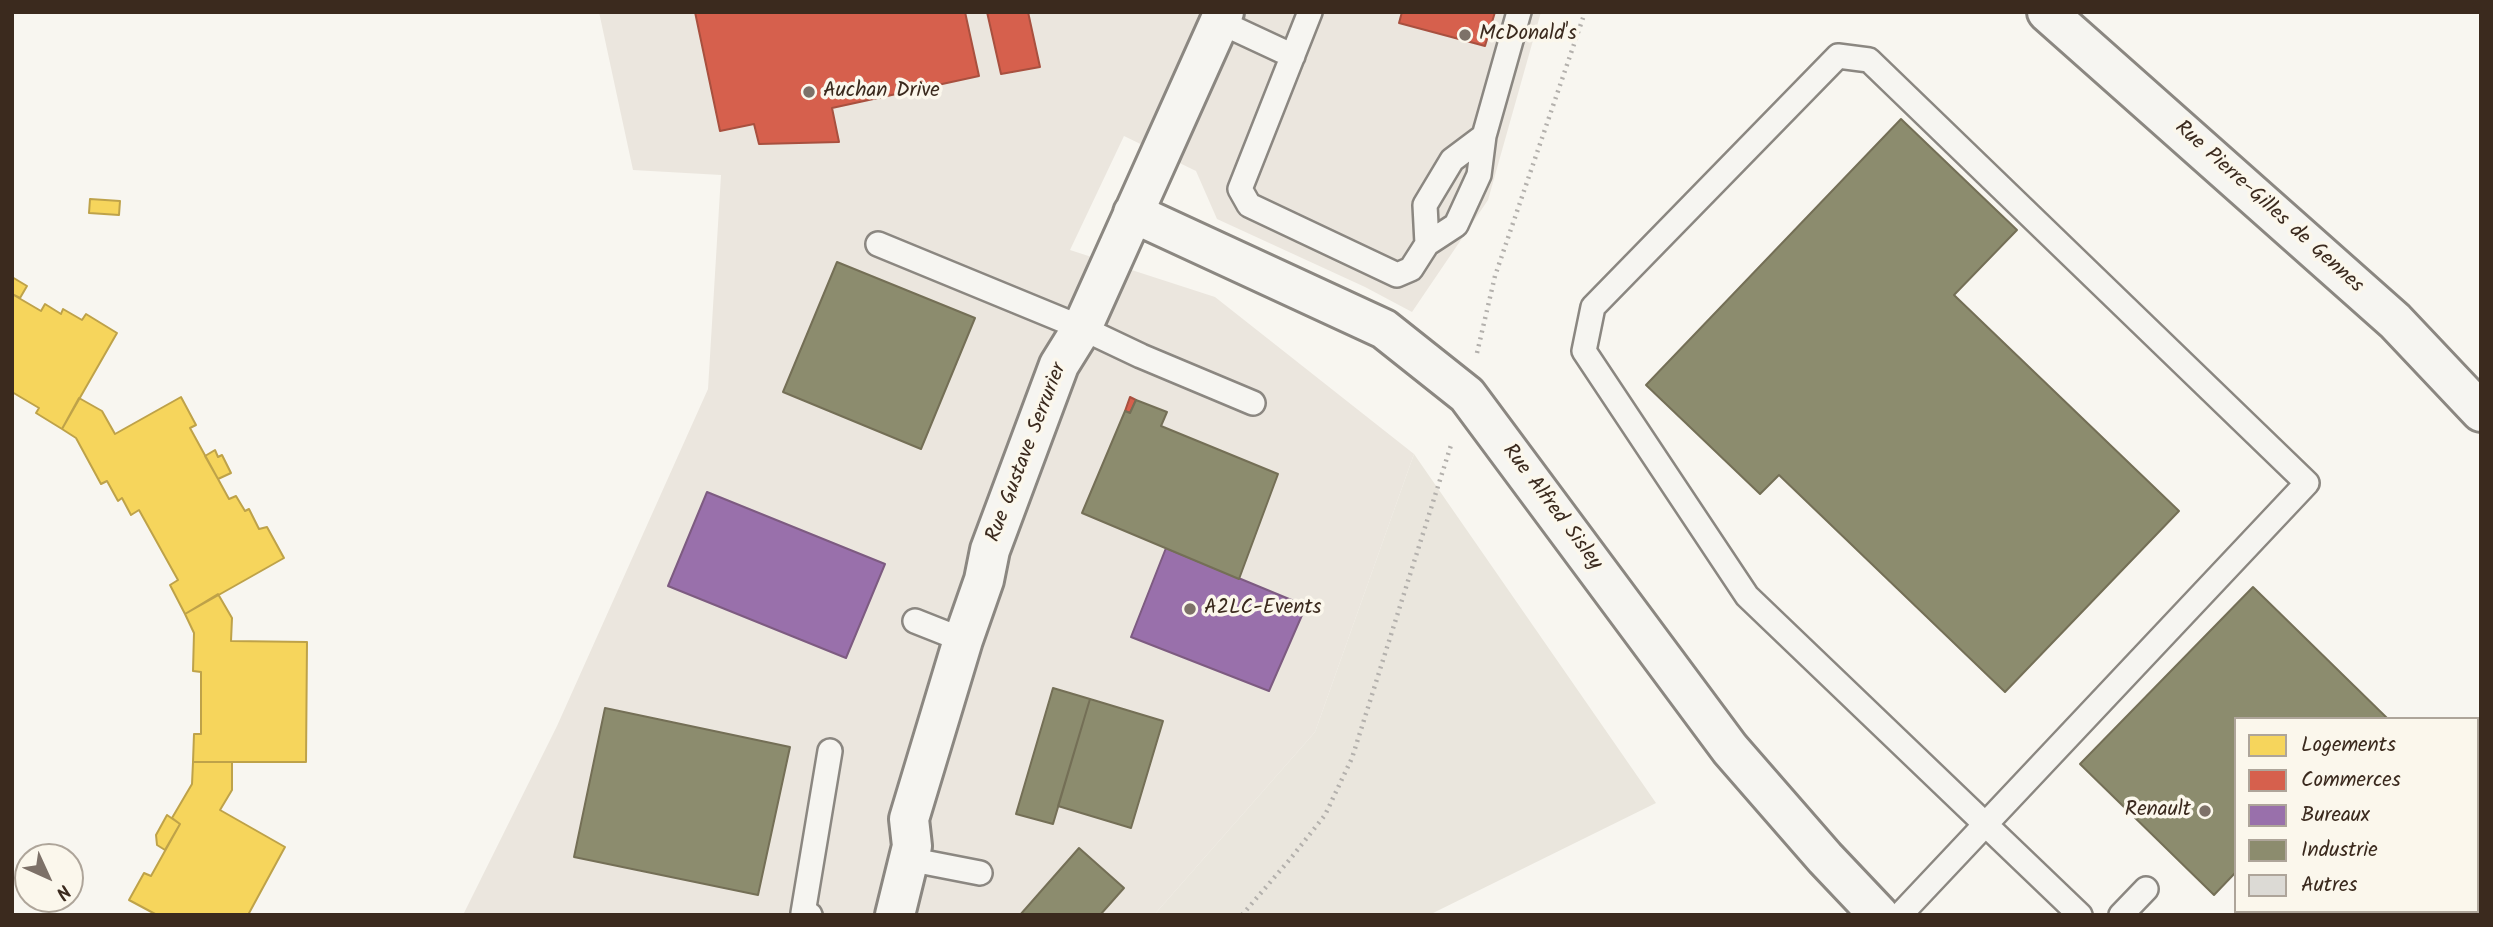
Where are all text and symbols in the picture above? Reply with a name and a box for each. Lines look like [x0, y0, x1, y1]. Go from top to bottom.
place label: McDonald's [1479, 22, 1577, 48]
marker: McDonald's [1457, 27, 1473, 43]
place label: Auchan Drive [823, 79, 940, 105]
marker: Auchan Drive [801, 84, 817, 100]
street label: Rue Pierre-Gilles de Gennes [2168, 117, 2368, 299]
street label: Rue Gustave Serrurier [982, 360, 1074, 546]
street label: Rue Alfred Sisley [1496, 440, 1606, 576]
place label: A2LC-Events [1204, 596, 1322, 622]
marker: A2LC-Events [1182, 601, 1198, 617]
legend [2234, 717, 2479, 913]
text: Logements [2301, 729, 2396, 762]
text: Commerces [2301, 764, 2401, 797]
place label: Renault [2125, 798, 2191, 824]
text: Bureaux [2301, 799, 2370, 832]
marker: Renault [2197, 803, 2213, 819]
text: Industrie [2301, 834, 2378, 867]
north arrow [14, 843, 84, 913]
text: Autres [2301, 869, 2357, 902]
text: N [48, 877, 77, 906]

